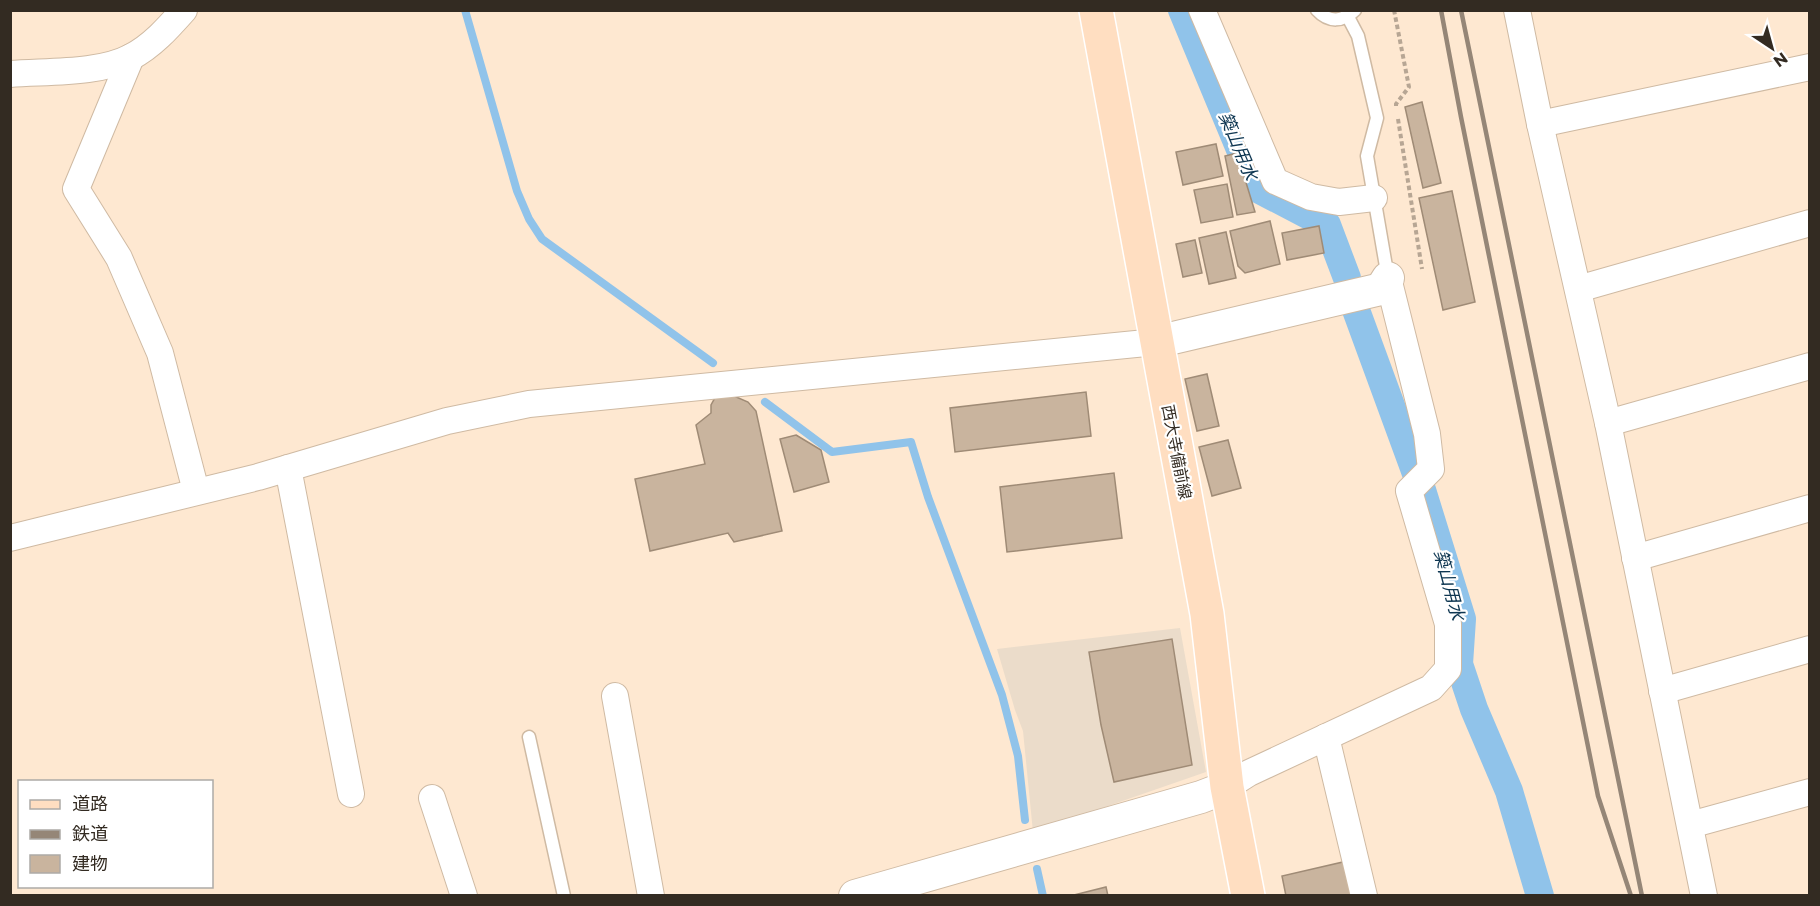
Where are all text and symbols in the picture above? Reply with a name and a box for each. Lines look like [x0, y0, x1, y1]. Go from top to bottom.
north arrow [1742, 18, 1802, 78]
text: N [1770, 48, 1791, 71]
water label: 築山用水 [1214, 109, 1263, 185]
street label: 西大寺備前線 [1158, 403, 1195, 501]
water label: 築山用水 [1429, 547, 1469, 625]
legend [18, 780, 213, 888]
text: 道路 [72, 793, 108, 815]
text: 鉄道 [72, 823, 108, 845]
text: 建物 [72, 853, 108, 875]

